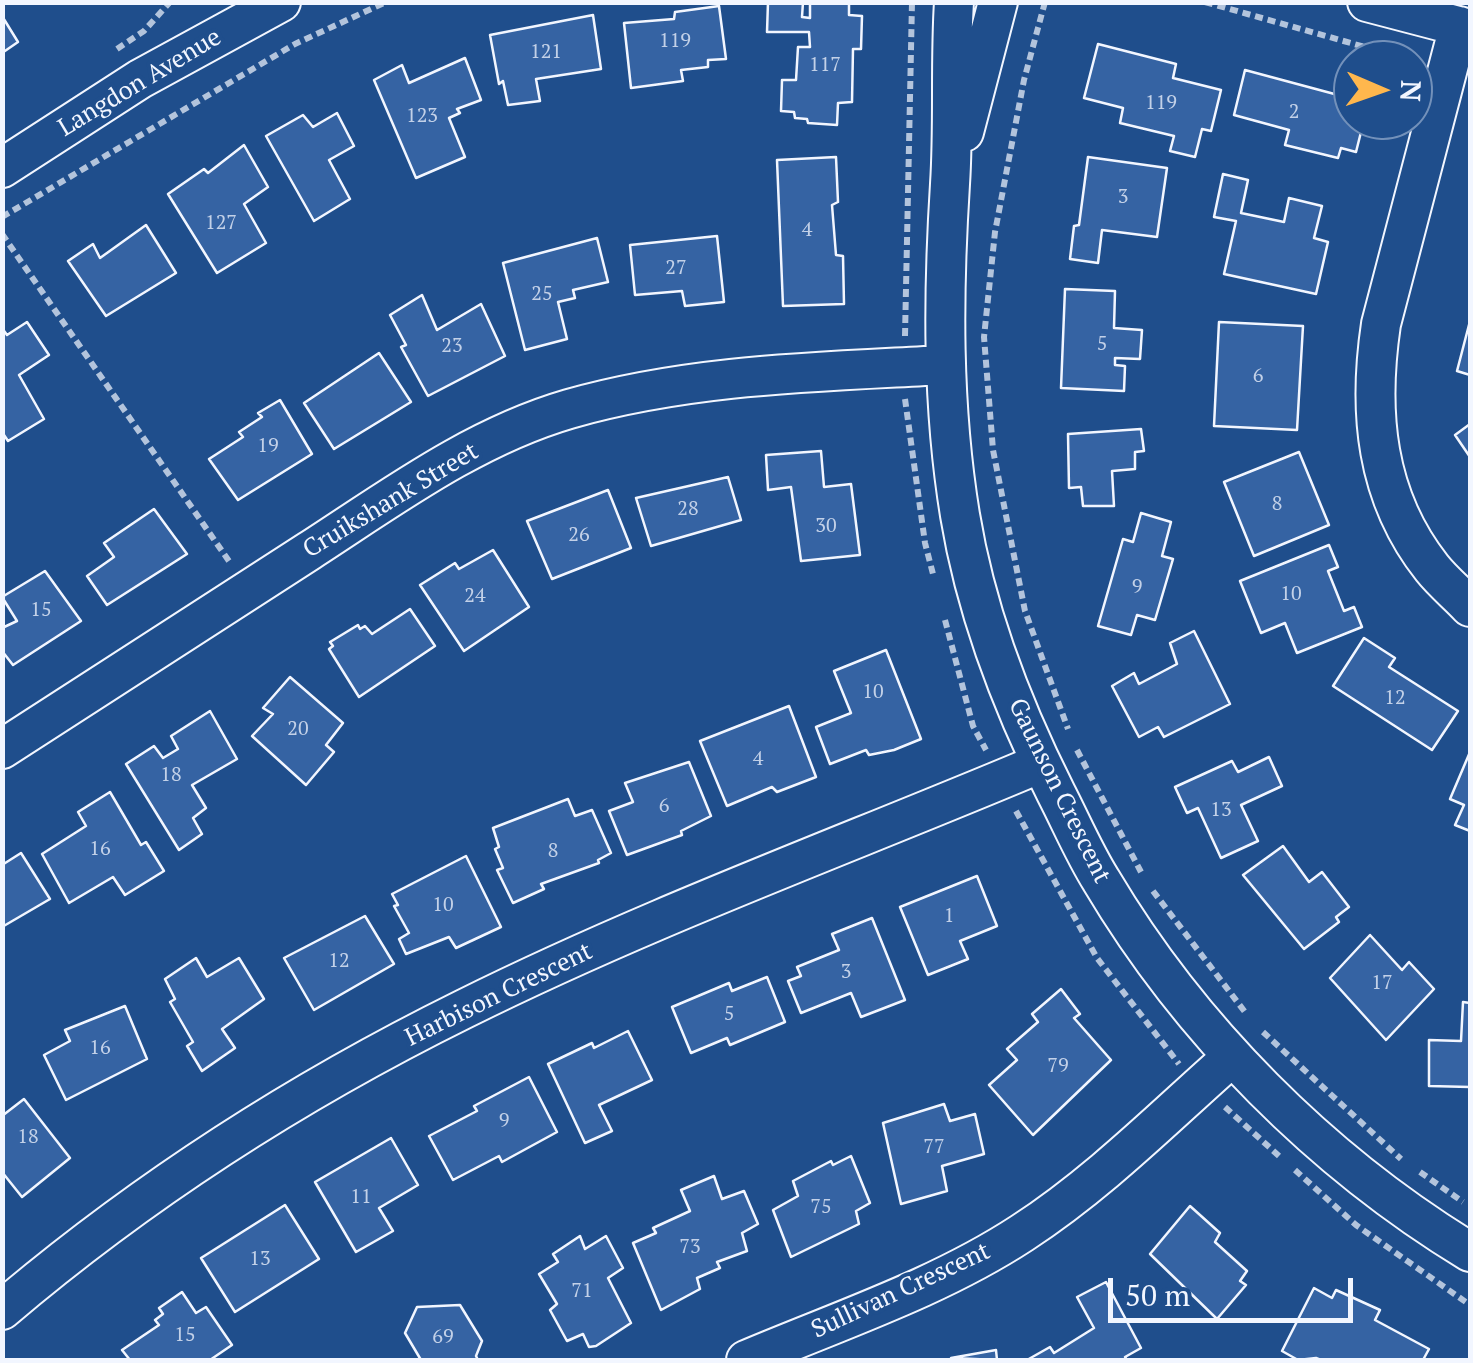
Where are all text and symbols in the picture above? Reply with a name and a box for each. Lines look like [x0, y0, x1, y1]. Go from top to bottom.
street label: Langdon Avenue [53, 23, 227, 143]
house number: 119 [659, 29, 691, 53]
house number: 121 [530, 40, 562, 64]
north arrow [1333, 40, 1433, 140]
house number: 117 [809, 53, 841, 77]
text: N [1393, 80, 1430, 102]
house number: 119 [1145, 91, 1177, 115]
house number: 2 [1289, 100, 1299, 124]
house number: 123 [406, 104, 438, 128]
house number: 3 [1118, 185, 1128, 209]
house number: 127 [205, 211, 237, 235]
house number: 4 [802, 218, 812, 242]
house number: 27 [665, 256, 687, 280]
house number: 25 [531, 282, 553, 306]
house number: 5 [1097, 332, 1107, 356]
house number: 23 [441, 334, 463, 358]
house number: 6 [1253, 364, 1263, 388]
house number: 19 [257, 434, 279, 458]
street label: Cruikshank Street [298, 437, 484, 565]
house number: 8 [1272, 492, 1282, 516]
house number: 28 [677, 497, 699, 521]
house number: 30 [815, 514, 837, 538]
house number: 26 [568, 523, 590, 547]
house number: 9 [1132, 575, 1142, 599]
house number: 10 [1280, 582, 1302, 606]
house number: 24 [464, 584, 486, 608]
house number: 15 [30, 598, 52, 622]
house number: 10 [862, 680, 884, 704]
house number: 12 [1384, 686, 1406, 710]
street label: Gaunson Crescent [1001, 694, 1117, 888]
house number: 20 [287, 717, 309, 741]
house number: 4 [753, 747, 763, 771]
house number: 18 [160, 763, 182, 787]
house number: 6 [659, 794, 669, 818]
house number: 13 [1210, 798, 1232, 822]
house number: 16 [89, 837, 111, 861]
house number: 8 [548, 839, 558, 863]
house number: 10 [432, 893, 454, 917]
house number: 1 [944, 904, 954, 928]
street label: Harbison Crescent [401, 937, 597, 1053]
house number: 12 [328, 949, 350, 973]
house number: 3 [841, 960, 851, 984]
house number: 17 [1371, 971, 1393, 995]
house number: 5 [724, 1002, 734, 1026]
house number: 16 [89, 1036, 111, 1060]
house number: 79 [1047, 1054, 1069, 1078]
house number: 9 [499, 1109, 509, 1133]
house number: 18 [17, 1125, 39, 1149]
house number: 77 [923, 1135, 945, 1159]
house number: 11 [350, 1185, 372, 1209]
house number: 75 [810, 1195, 832, 1219]
house number: 73 [679, 1235, 701, 1259]
street label: Sullivan Crescent [807, 1237, 995, 1345]
house number: 13 [249, 1247, 271, 1271]
scale bar [1113, 1258, 1358, 1320]
text: 50 m [1125, 1275, 1190, 1315]
house number: 71 [571, 1279, 593, 1303]
house number: 15 [174, 1323, 196, 1347]
house number: 69 [432, 1325, 454, 1349]

